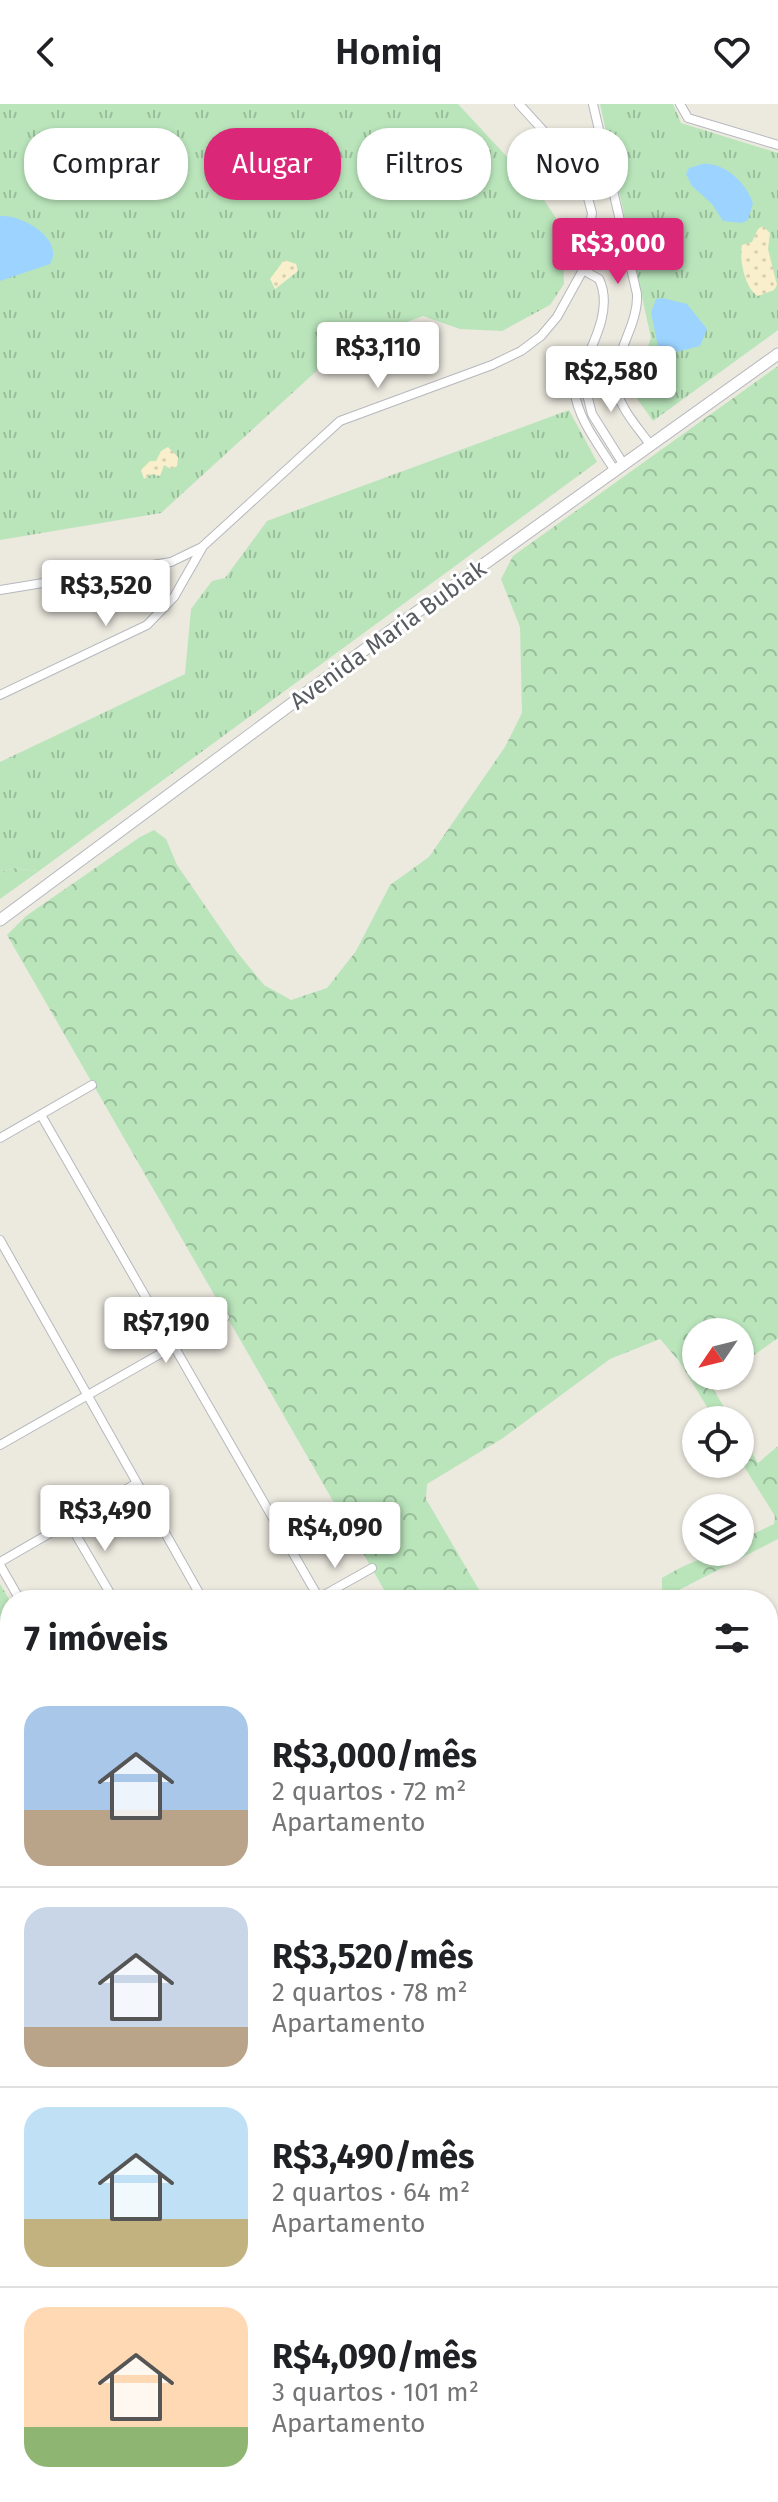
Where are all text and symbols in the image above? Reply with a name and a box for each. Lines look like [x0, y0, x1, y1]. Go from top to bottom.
icon: back [24, 30, 68, 74]
text: Homiq [335, 30, 443, 74]
icon: heart [710, 30, 754, 74]
chip: Comprar [24, 128, 188, 200]
chip: Alugar [204, 128, 341, 200]
chip: Filtros [357, 128, 491, 200]
chip: Novo [507, 128, 628, 200]
pin: R$3,000 [544, 218, 692, 286]
text: R$3,000 [570, 228, 666, 259]
pin: R$3,110 [304, 322, 452, 390]
text: R$3,110 [335, 332, 421, 363]
pin: R$2,580 [537, 346, 685, 414]
text: R$2,580 [564, 356, 658, 387]
street label: Avenida Maria Bubiak [285, 554, 492, 715]
pin: R$3,520 [32, 560, 180, 628]
text: R$3,520 [60, 570, 152, 601]
pin: R$7,190 [92, 1297, 240, 1365]
text: R$7,190 [122, 1307, 210, 1338]
north arrow [682, 1318, 754, 1390]
map controls [682, 1318, 754, 1566]
button: locate [682, 1406, 754, 1478]
pin: R$3,490 [31, 1485, 179, 1553]
button: layers [682, 1494, 754, 1566]
text: R$3,490 [58, 1495, 152, 1526]
pin: R$4,090 [261, 1502, 409, 1570]
text: R$4,090 [287, 1512, 383, 1543]
icon: filters [710, 1616, 754, 1660]
text: 7 imóveis [24, 1618, 168, 1659]
text: R$3,000/mês [272, 1735, 477, 1776]
icon: home [88, 1738, 184, 1834]
text: 2 quartos · 72 m² [272, 1776, 466, 1807]
text: Apartamento [272, 1807, 425, 1838]
text: R$3,520/mês [272, 1936, 473, 1977]
icon: home [88, 1939, 184, 2035]
text: 2 quartos · 78 m² [272, 1977, 468, 2008]
text: Apartamento [272, 2008, 425, 2039]
text: R$3,490/mês [272, 2136, 474, 2177]
icon: home [88, 2139, 184, 2235]
text: 2 quartos · 64 m² [272, 2177, 470, 2208]
text: Apartamento [272, 2208, 425, 2239]
text: R$4,090/mês [272, 2336, 477, 2377]
icon: home [88, 2339, 184, 2435]
text: 3 quartos · 101 m² [272, 2377, 479, 2408]
text: Apartamento [272, 2408, 425, 2439]

